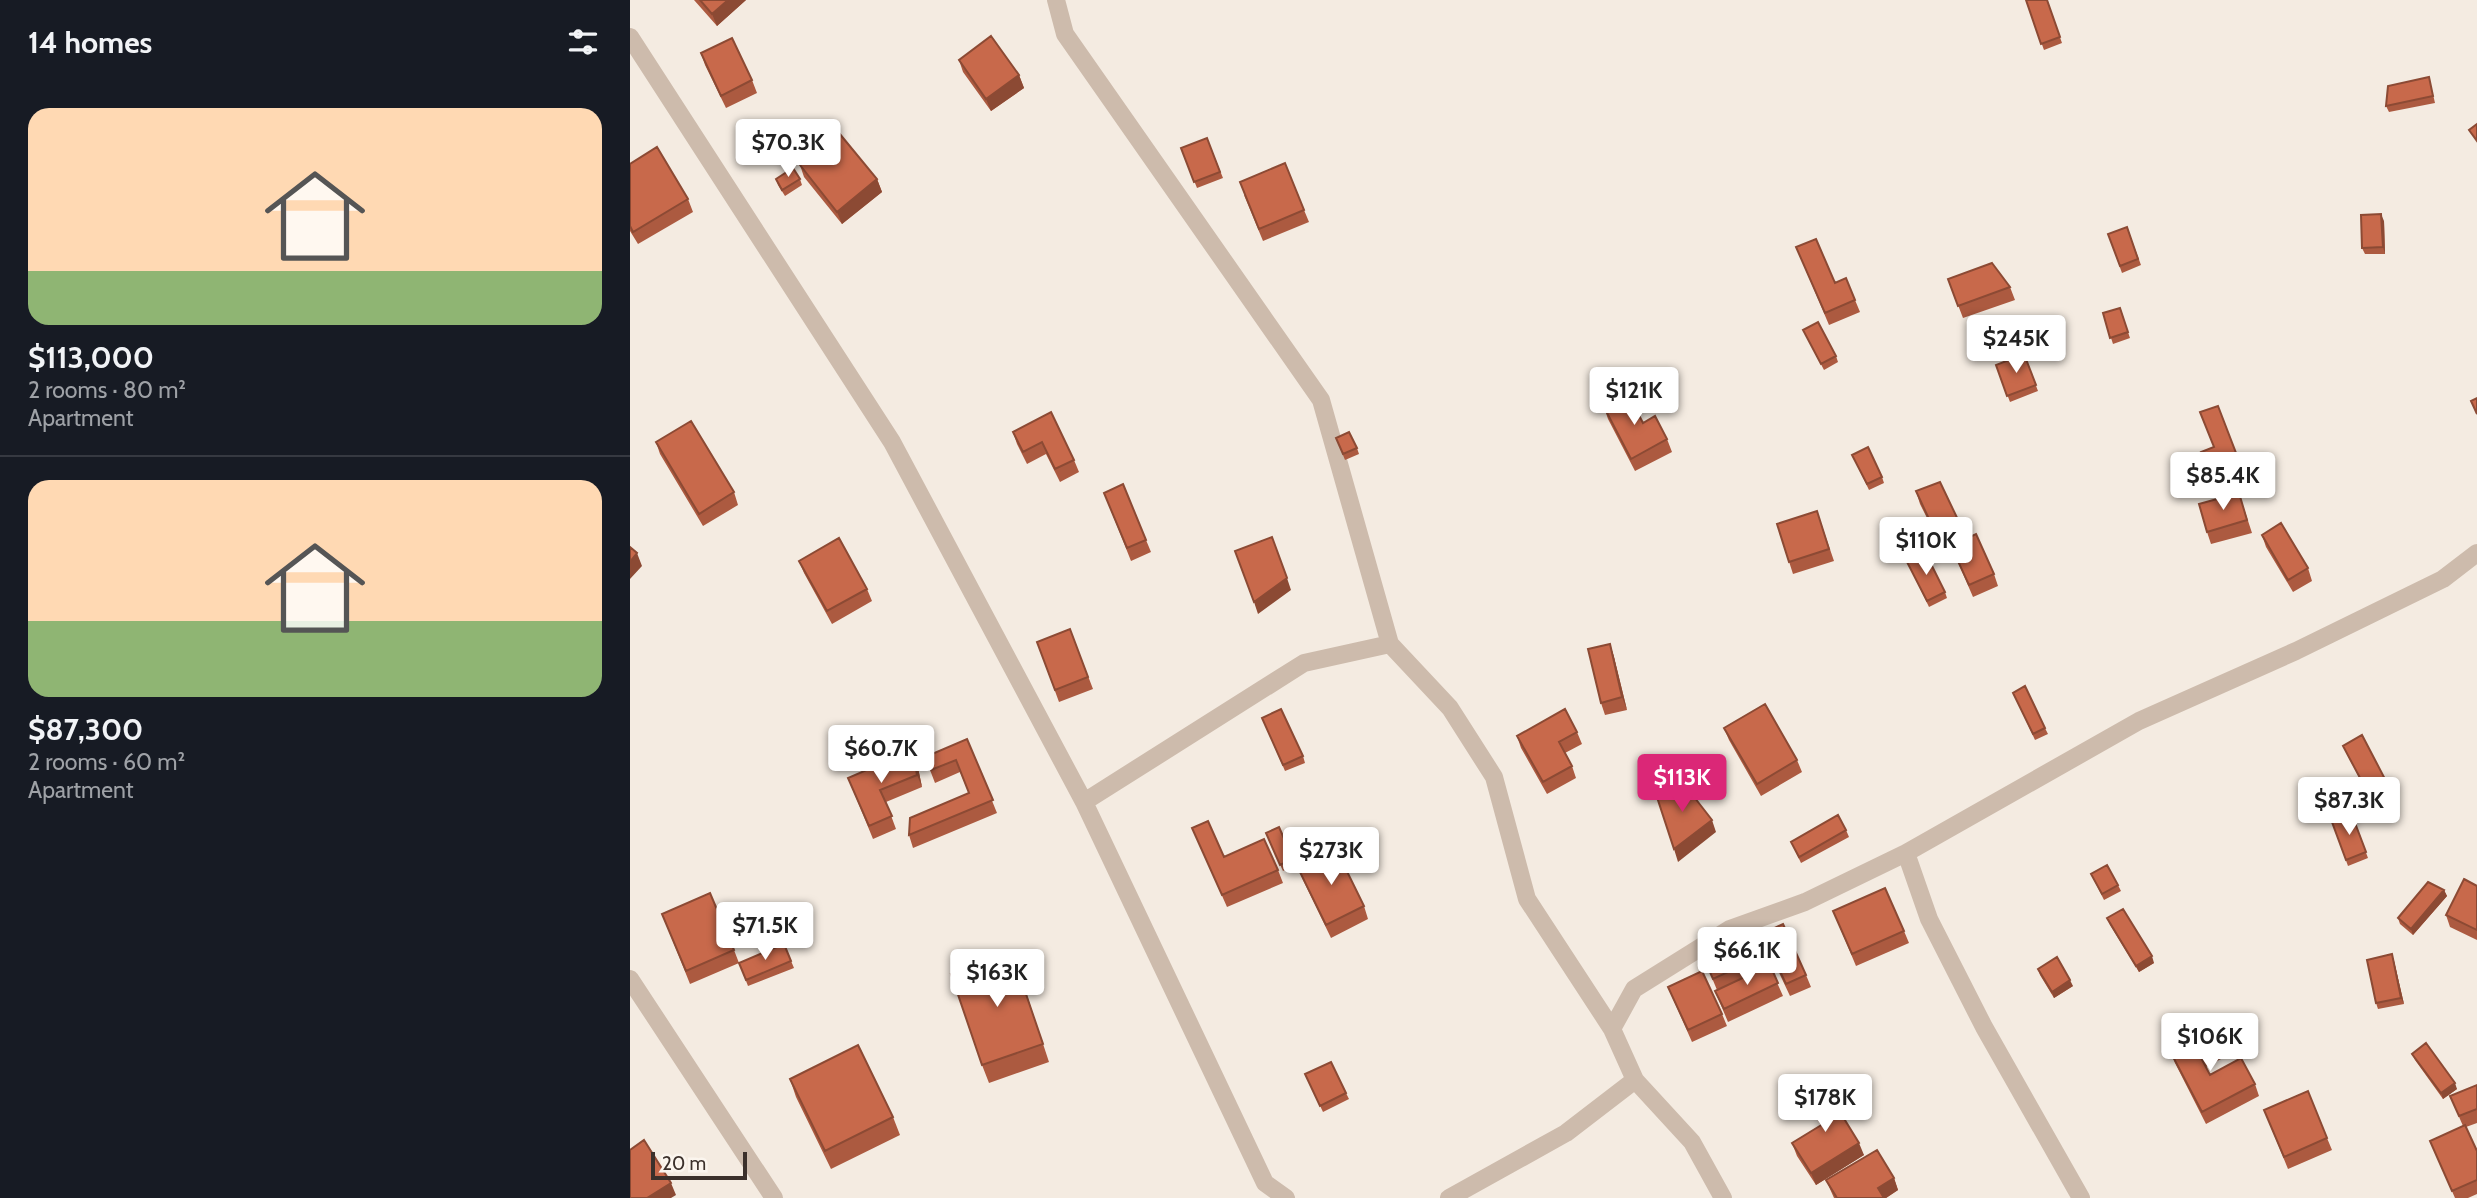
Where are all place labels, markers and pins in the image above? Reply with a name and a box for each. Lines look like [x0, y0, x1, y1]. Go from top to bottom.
pin: $70.3K [731, 120, 845, 179]
pin: $245K [1967, 316, 2065, 375]
pin: $121K [1585, 368, 1683, 427]
pin: $85.4K [2166, 452, 2280, 512]
pin: $110K [1877, 518, 1975, 577]
pin: $60.7K [824, 726, 938, 785]
pin: $113K [1633, 754, 1731, 814]
pin: $87.3K [2292, 778, 2406, 837]
pin: $273K [1282, 828, 1380, 887]
pin: $71.5K [708, 902, 822, 962]
pin: $66.1K [1690, 928, 1804, 987]
pin: $163K [948, 950, 1046, 1009]
pin: $106K [2161, 1014, 2259, 1073]
pin: $178K [1776, 1074, 1874, 1134]

